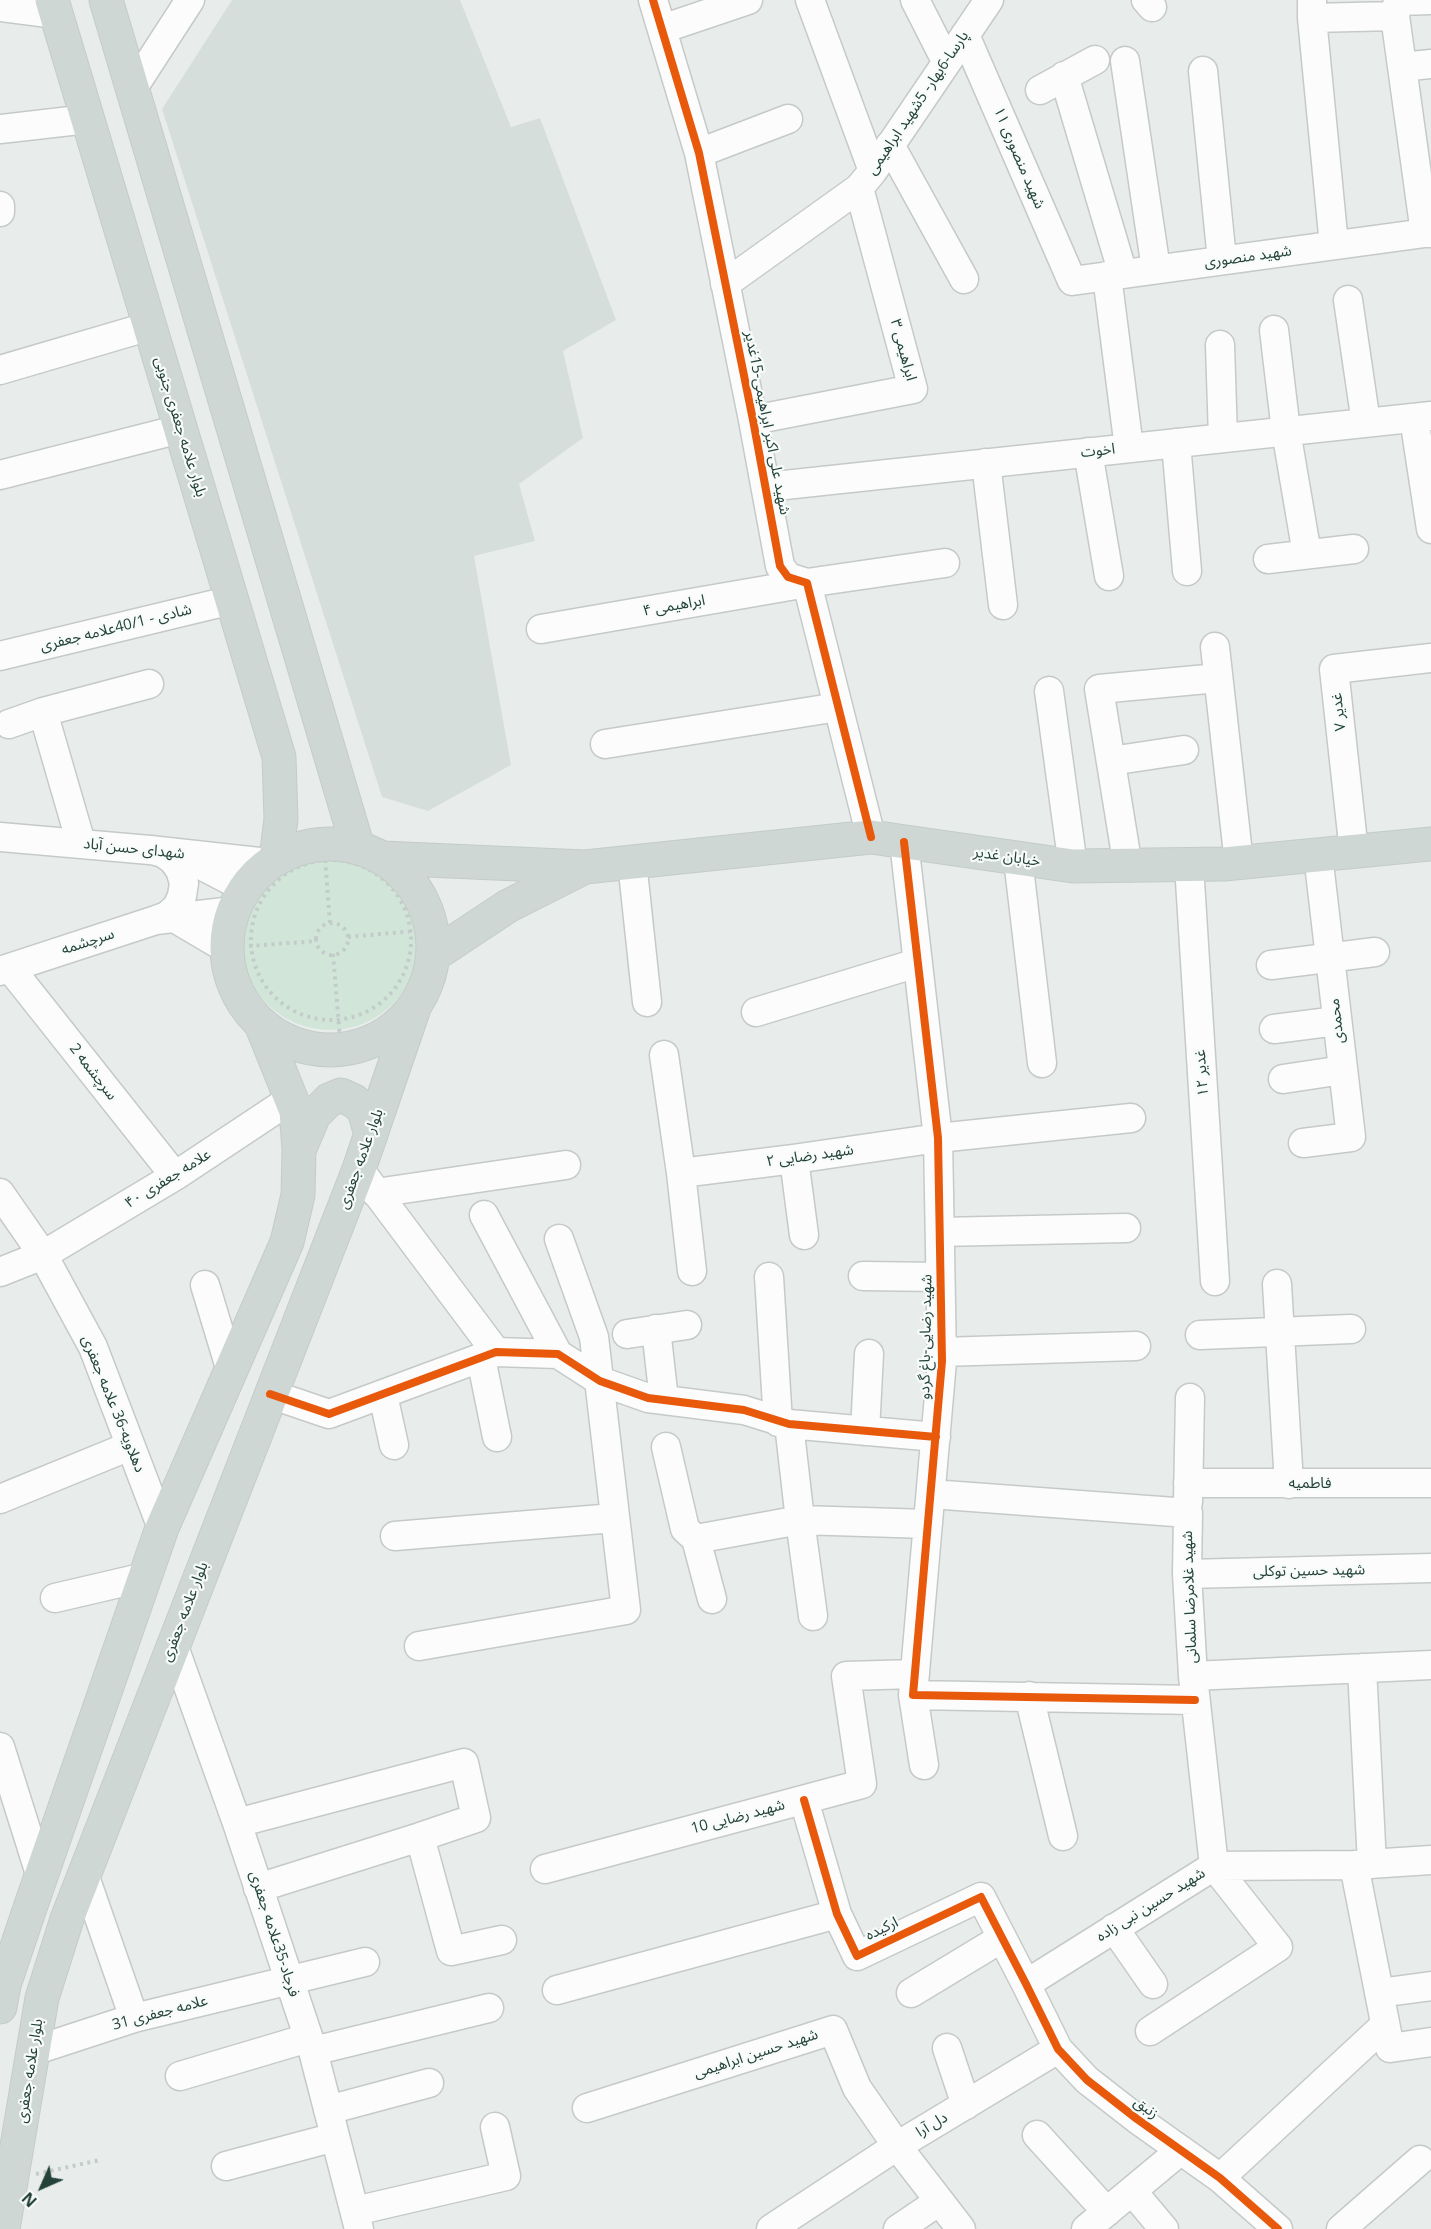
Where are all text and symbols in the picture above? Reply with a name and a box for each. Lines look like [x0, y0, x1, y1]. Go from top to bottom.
street label: پارسا-6بهار- 5شهید ابراهیمی [863, 28, 973, 178]
street label: شهید منصوری ۱۱ [989, 104, 1049, 212]
street label: شهید منصوری [1203, 242, 1293, 272]
street label: ابراهیمی ۳ [886, 317, 920, 383]
street label: شهید علی اکبر ابراهیمی-15غدیر [740, 329, 794, 517]
street label: بلوار علامه جعفری جنوبی [150, 355, 210, 499]
street label: اخوت [1080, 440, 1116, 462]
street label: ابراهیمی ۴ [641, 592, 707, 620]
street label: شادی - 40/1علامه جعفری [38, 600, 194, 656]
street label: غدیر ۷ [1328, 692, 1350, 732]
street label: شهدای حسن آباد [82, 835, 186, 863]
street label: خیابان غدیر [972, 843, 1042, 871]
street label: سرچشمه [59, 925, 117, 959]
street label: محمدی [1325, 997, 1349, 1045]
street label: سرچشمه 2 [65, 1040, 121, 1104]
street label: غدیر ۱۲ [1191, 1049, 1213, 1097]
street label: بلوار علامه جعفری [334, 1106, 388, 1212]
street label: شهید رضایی ۲ [765, 1141, 855, 1171]
street label: علامه جعفری ۴۰ [122, 1145, 214, 1213]
street label: شهید رضایی-باغ گردو [916, 1274, 936, 1400]
street label: دهلاویه-36 علامه جعفری [77, 1333, 149, 1475]
street label: فاطمیه [1289, 1475, 1331, 1493]
street label: شهید غلامرضا سلمانی [1179, 1530, 1201, 1664]
street label: بلوار علامه جعفری [158, 1559, 212, 1665]
street label: شهید حسین توکلی [1253, 1561, 1365, 1581]
street label: شهید رضایی 10 [689, 1796, 787, 1838]
street label: شهید حسین نبی زاده [1093, 1864, 1209, 1946]
street label: فرجاد-35علامه جعفری [245, 1869, 303, 1999]
street label: ارکیده [863, 1913, 901, 1945]
street label: علامه جعفری 31 [110, 1992, 210, 2034]
street label: بلوار علامه جعفری [13, 2017, 47, 2125]
street label: شهید حسین ابراهیمی [692, 2025, 820, 2083]
street label: زنبق [1130, 2093, 1162, 2123]
street label: دل آرا [913, 2109, 951, 2141]
north arrow [12, 2157, 72, 2217]
text: N [17, 2187, 42, 2212]

